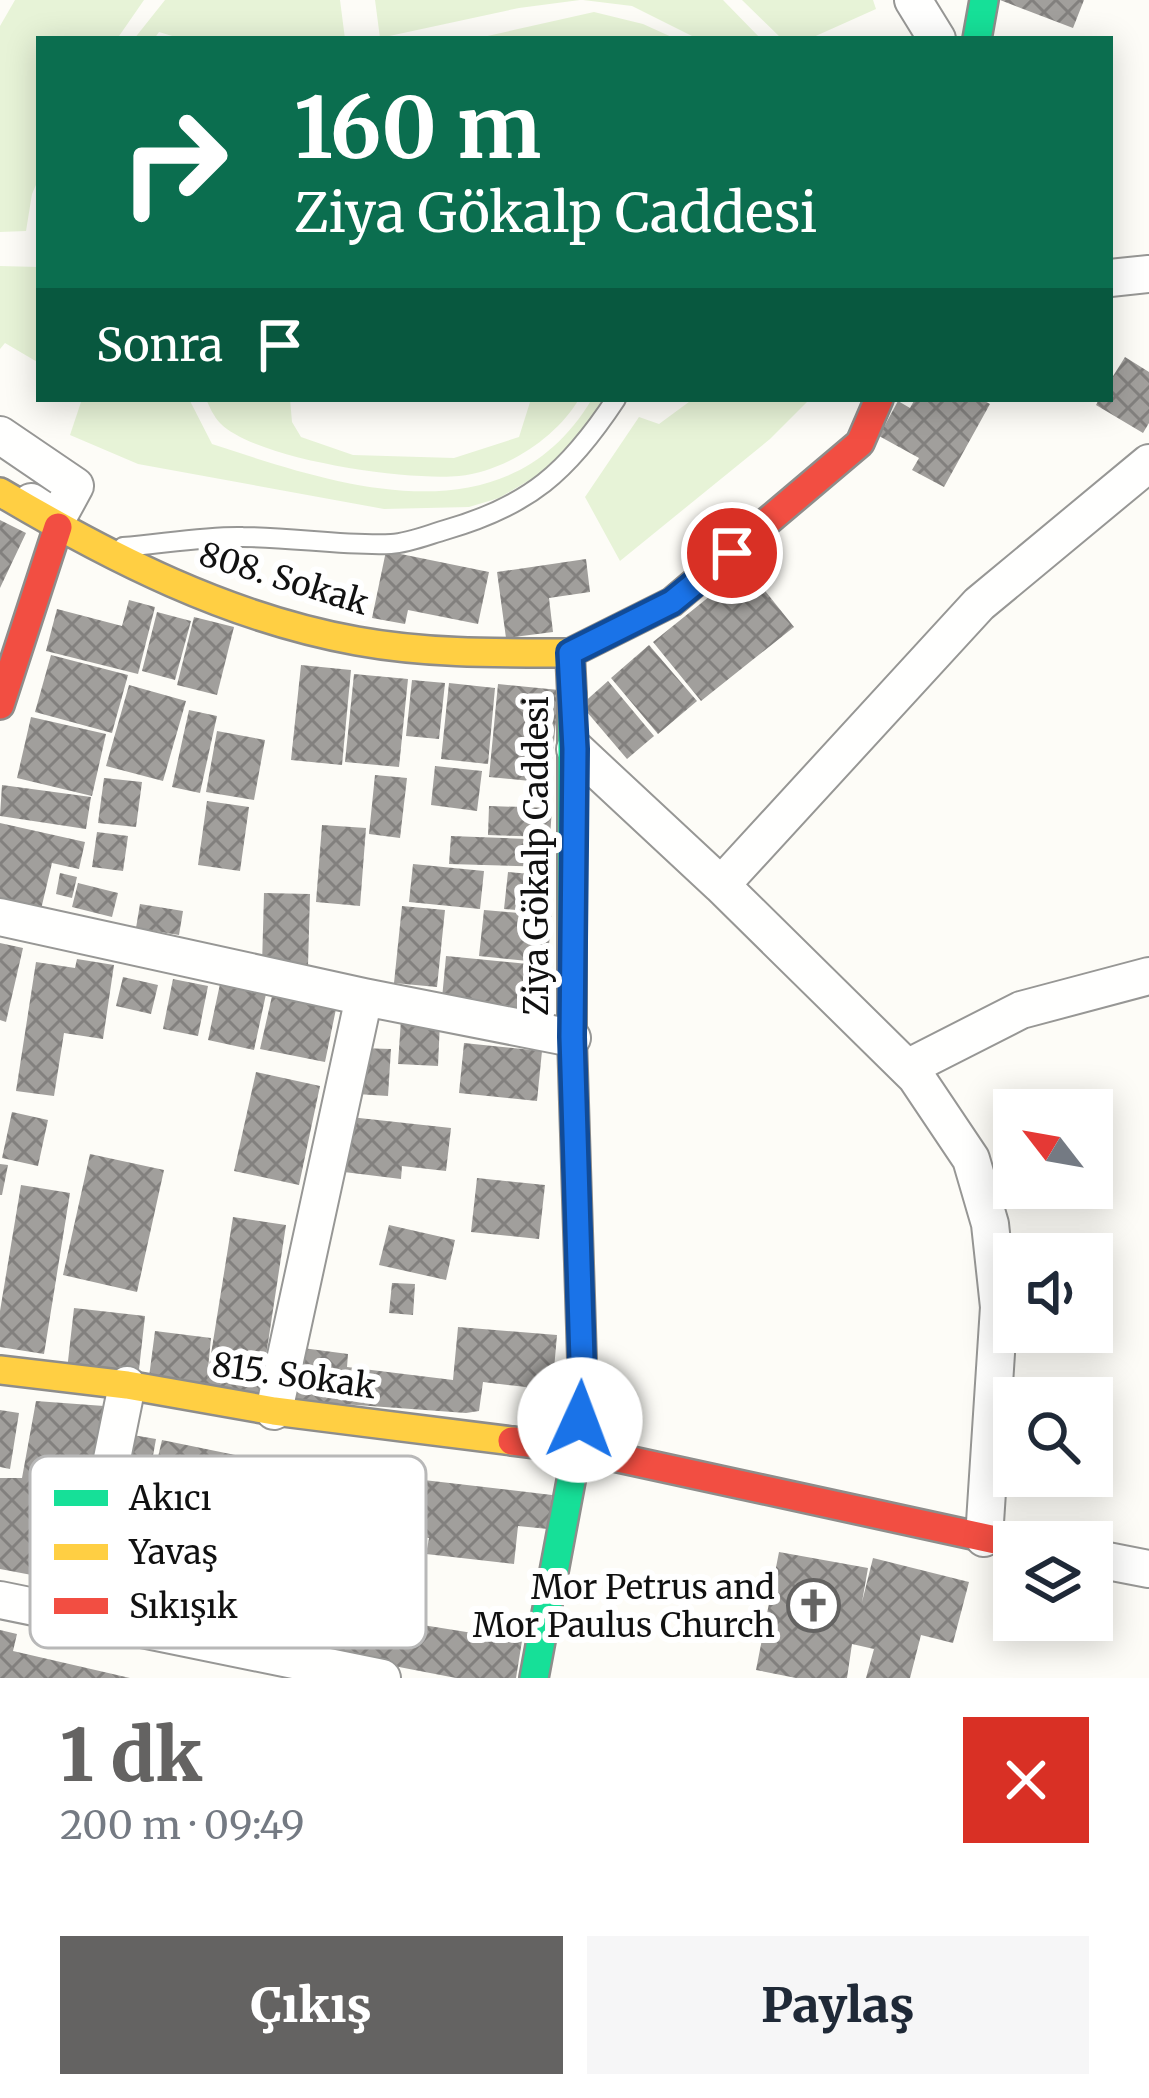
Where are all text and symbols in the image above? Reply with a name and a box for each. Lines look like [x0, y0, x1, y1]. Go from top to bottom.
text: 160 m [294, 75, 541, 181]
icon: right [96, 84, 252, 240]
text: Ziya Gökalp Caddesi [294, 179, 817, 247]
icon: arrive [247, 312, 313, 378]
text: Sonra [96, 317, 223, 373]
pin [681, 502, 783, 604]
icon: arrive [699, 520, 765, 586]
street label: 808. Sokak [194, 533, 373, 624]
street label: Ziya Gökalp Caddesi [516, 696, 557, 1016]
north arrow [993, 1089, 1113, 1209]
map controls [993, 1089, 1113, 1641]
button: sound [993, 1233, 1113, 1353]
street label: 815. Sokak [210, 1344, 378, 1407]
position arrow [517, 1357, 643, 1483]
button: search [993, 1377, 1113, 1497]
legend [30, 1456, 426, 1648]
text: Akıcı [128, 1478, 211, 1519]
button: layers [993, 1521, 1113, 1641]
text: Yavaş [128, 1532, 218, 1573]
place label: Mor Petrus and Mor Paulus Church [473, 1567, 775, 1646]
church icon: Mor Petrus and Mor Paulus Church [786, 1578, 842, 1634]
text: Sıkışık [129, 1586, 238, 1627]
text: 1 dk [60, 1710, 202, 1801]
button: close [963, 1717, 1089, 1843]
text: 200 m · 09:49 [60, 1801, 305, 1850]
button: Çıkış [60, 1936, 563, 2074]
button: Paylaş [587, 1936, 1089, 2074]

